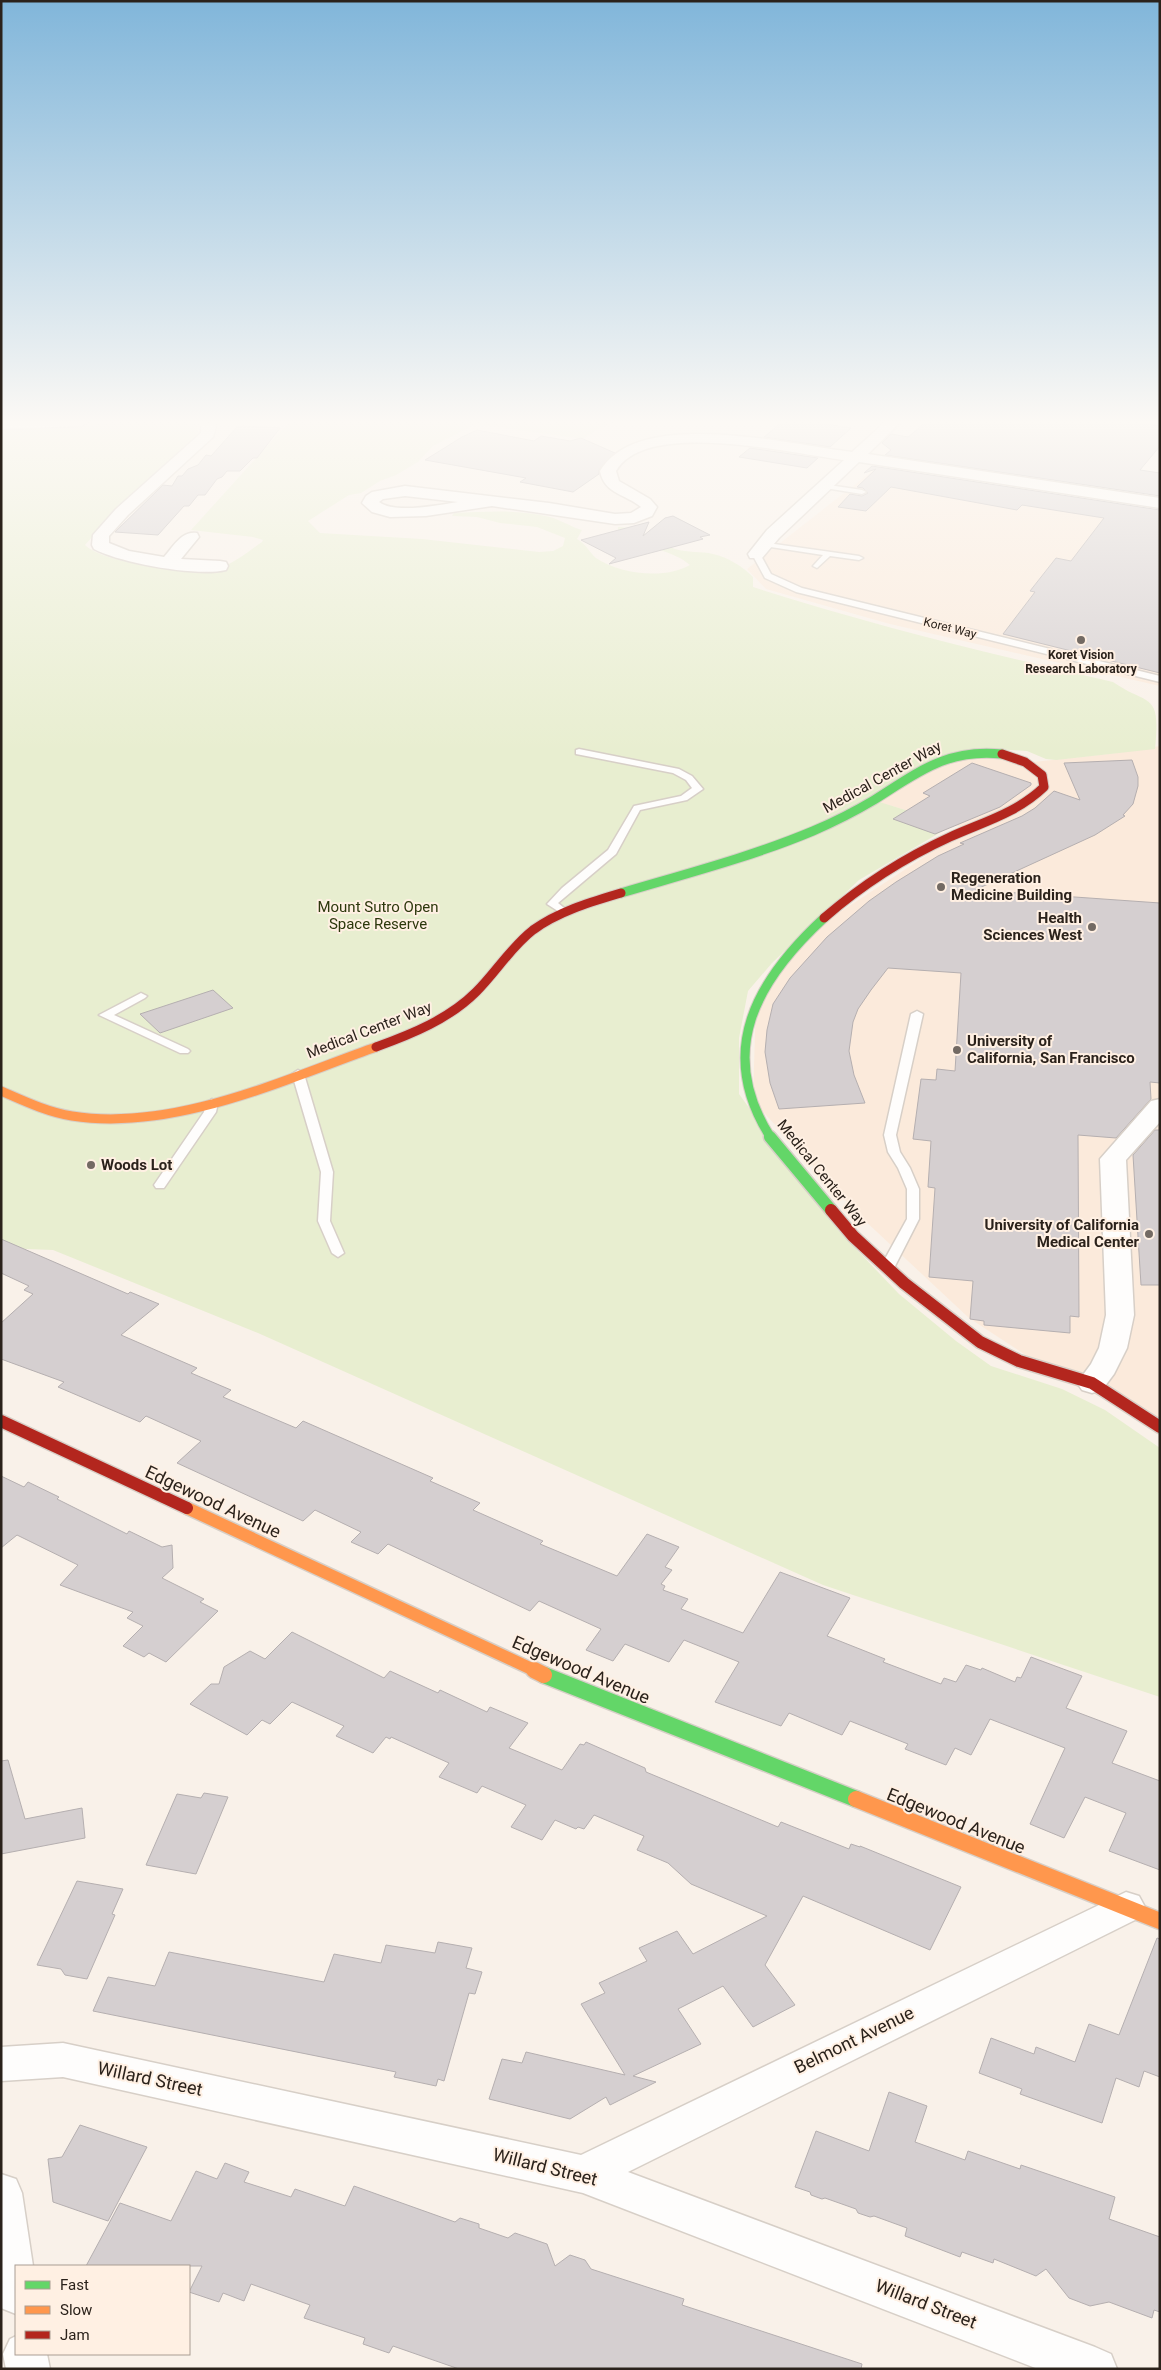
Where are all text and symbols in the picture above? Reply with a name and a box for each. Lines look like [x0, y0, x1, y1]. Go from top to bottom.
street label: Koret Way [922, 615, 978, 641]
marker: Koret Vision Research Laboratory [1075, 634, 1087, 646]
place label: Koret Vision Research Laboratory [1025, 648, 1138, 676]
street label: Medical Center Way [820, 737, 944, 817]
place label: Regeneration Medicine Building [951, 869, 1072, 904]
marker: Regeneration Medicine Building [935, 881, 947, 893]
park label: Mount Sutro Open Space Reserve [317, 898, 439, 933]
place label: Health Sciences West [983, 909, 1082, 944]
marker: Health Sciences West [1086, 921, 1098, 933]
street label: Medical Center Way [304, 998, 434, 1062]
place label: University of California, San Francisco [967, 1032, 1135, 1067]
marker: University of California, San Francisco [951, 1044, 963, 1056]
street label: Medical Center Way [773, 1116, 871, 1230]
place label: Woods Lot [101, 1156, 172, 1174]
marker: Woods Lot [85, 1159, 97, 1171]
place label: University of California Medical Center [985, 1216, 1139, 1251]
marker: University of California Medical Center [1143, 1228, 1155, 1240]
street label: Edgewood Avenue [142, 1461, 284, 1542]
street label: Edgewood Avenue [509, 1631, 653, 1708]
street label: Edgewood Avenue [884, 1783, 1028, 1858]
street label: Belmont Avenue [791, 2002, 917, 2078]
street label: Willard Street [96, 2057, 205, 2100]
street label: Willard Street [491, 2143, 600, 2190]
legend [15, 2265, 190, 2355]
street label: Willard Street [872, 2275, 980, 2333]
text: Fast [60, 2276, 89, 2294]
text: Slow [60, 2301, 92, 2319]
text: Jam [60, 2326, 90, 2344]

